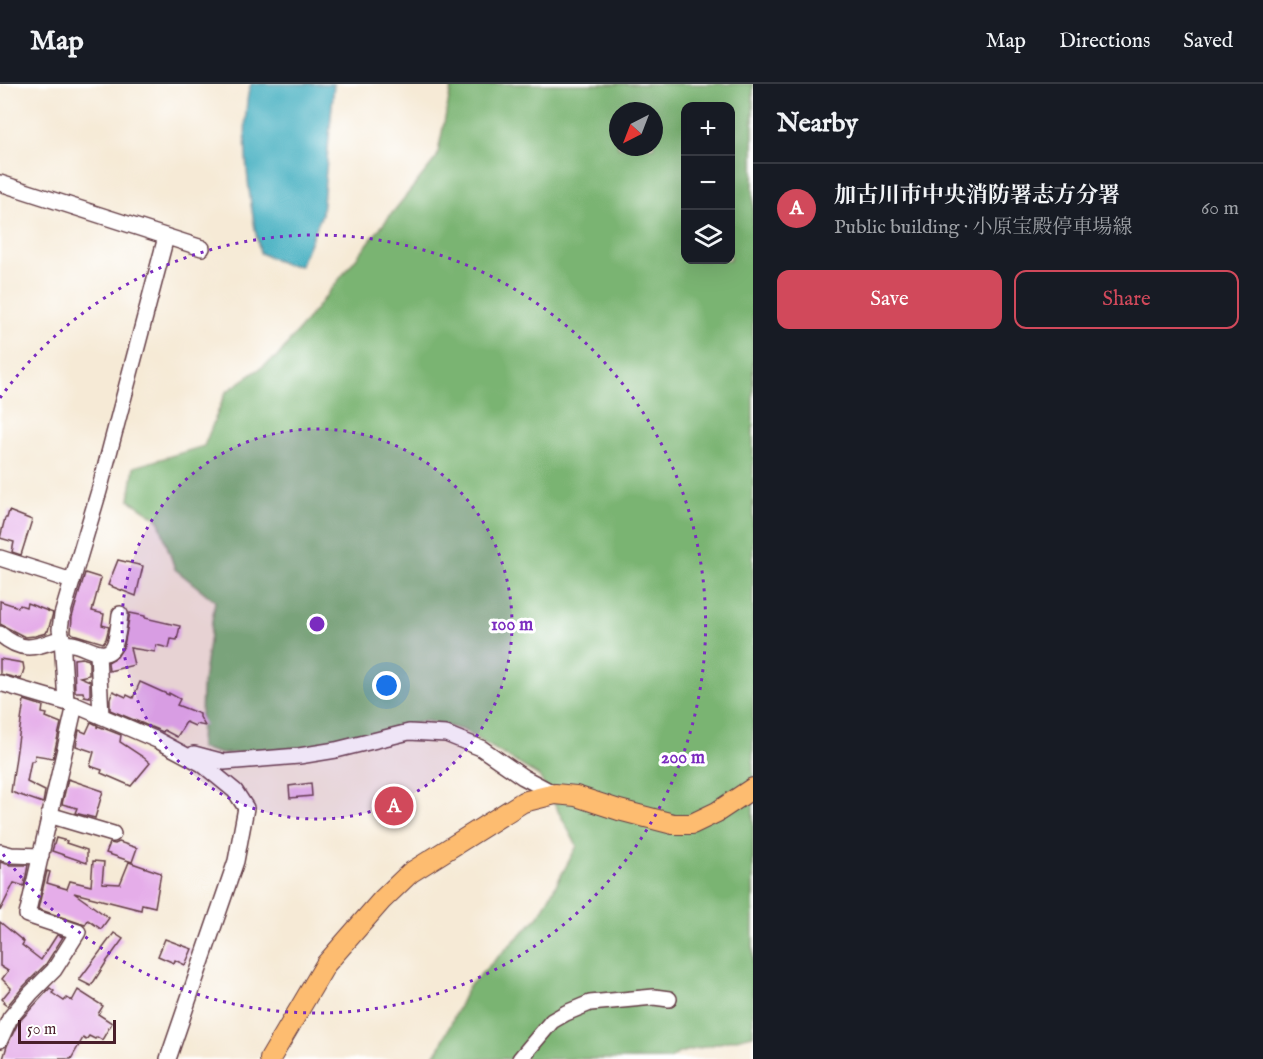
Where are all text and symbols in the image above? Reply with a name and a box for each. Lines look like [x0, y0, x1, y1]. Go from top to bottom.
text: Map [30, 24, 84, 59]
text: Map [986, 28, 1026, 55]
text: Directions [1059, 28, 1150, 55]
text: Saved [1183, 28, 1233, 55]
north arrow [609, 102, 663, 156]
map controls [681, 102, 735, 264]
button: + [681, 102, 735, 156]
text: Nearby [777, 107, 858, 140]
button: − [681, 156, 735, 210]
text: 加古川市中央消防署志方分署 [834, 182, 1120, 210]
text: A [790, 196, 803, 221]
text: 60 m [1201, 196, 1239, 221]
button: layers [681, 210, 735, 264]
text: Public building · 小原宝殿停車場線 [834, 215, 1133, 240]
button: Save [777, 270, 1002, 329]
button: Share [1014, 270, 1239, 329]
centre of rings [307, 614, 327, 634]
text: 100 m [491, 614, 533, 637]
your location [372, 671, 401, 700]
text: 200 m [661, 747, 705, 770]
pin: A [374, 784, 414, 828]
scale bar [18, 1017, 116, 1044]
text: 50 m [27, 1020, 56, 1040]

